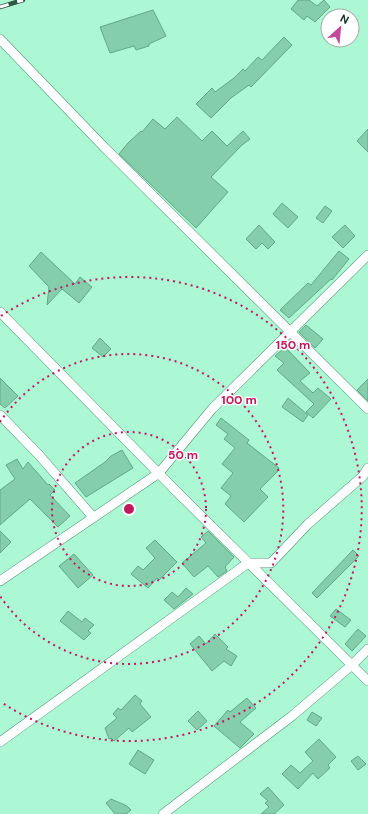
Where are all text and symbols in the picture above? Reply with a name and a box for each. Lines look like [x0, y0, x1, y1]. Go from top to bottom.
north arrow [320, 8, 360, 48]
text: N [338, 11, 351, 27]
text: 150 m [276, 337, 310, 353]
text: 100 m [221, 392, 257, 408]
text: 50 m [168, 447, 198, 463]
centre of rings [122, 502, 136, 516]

